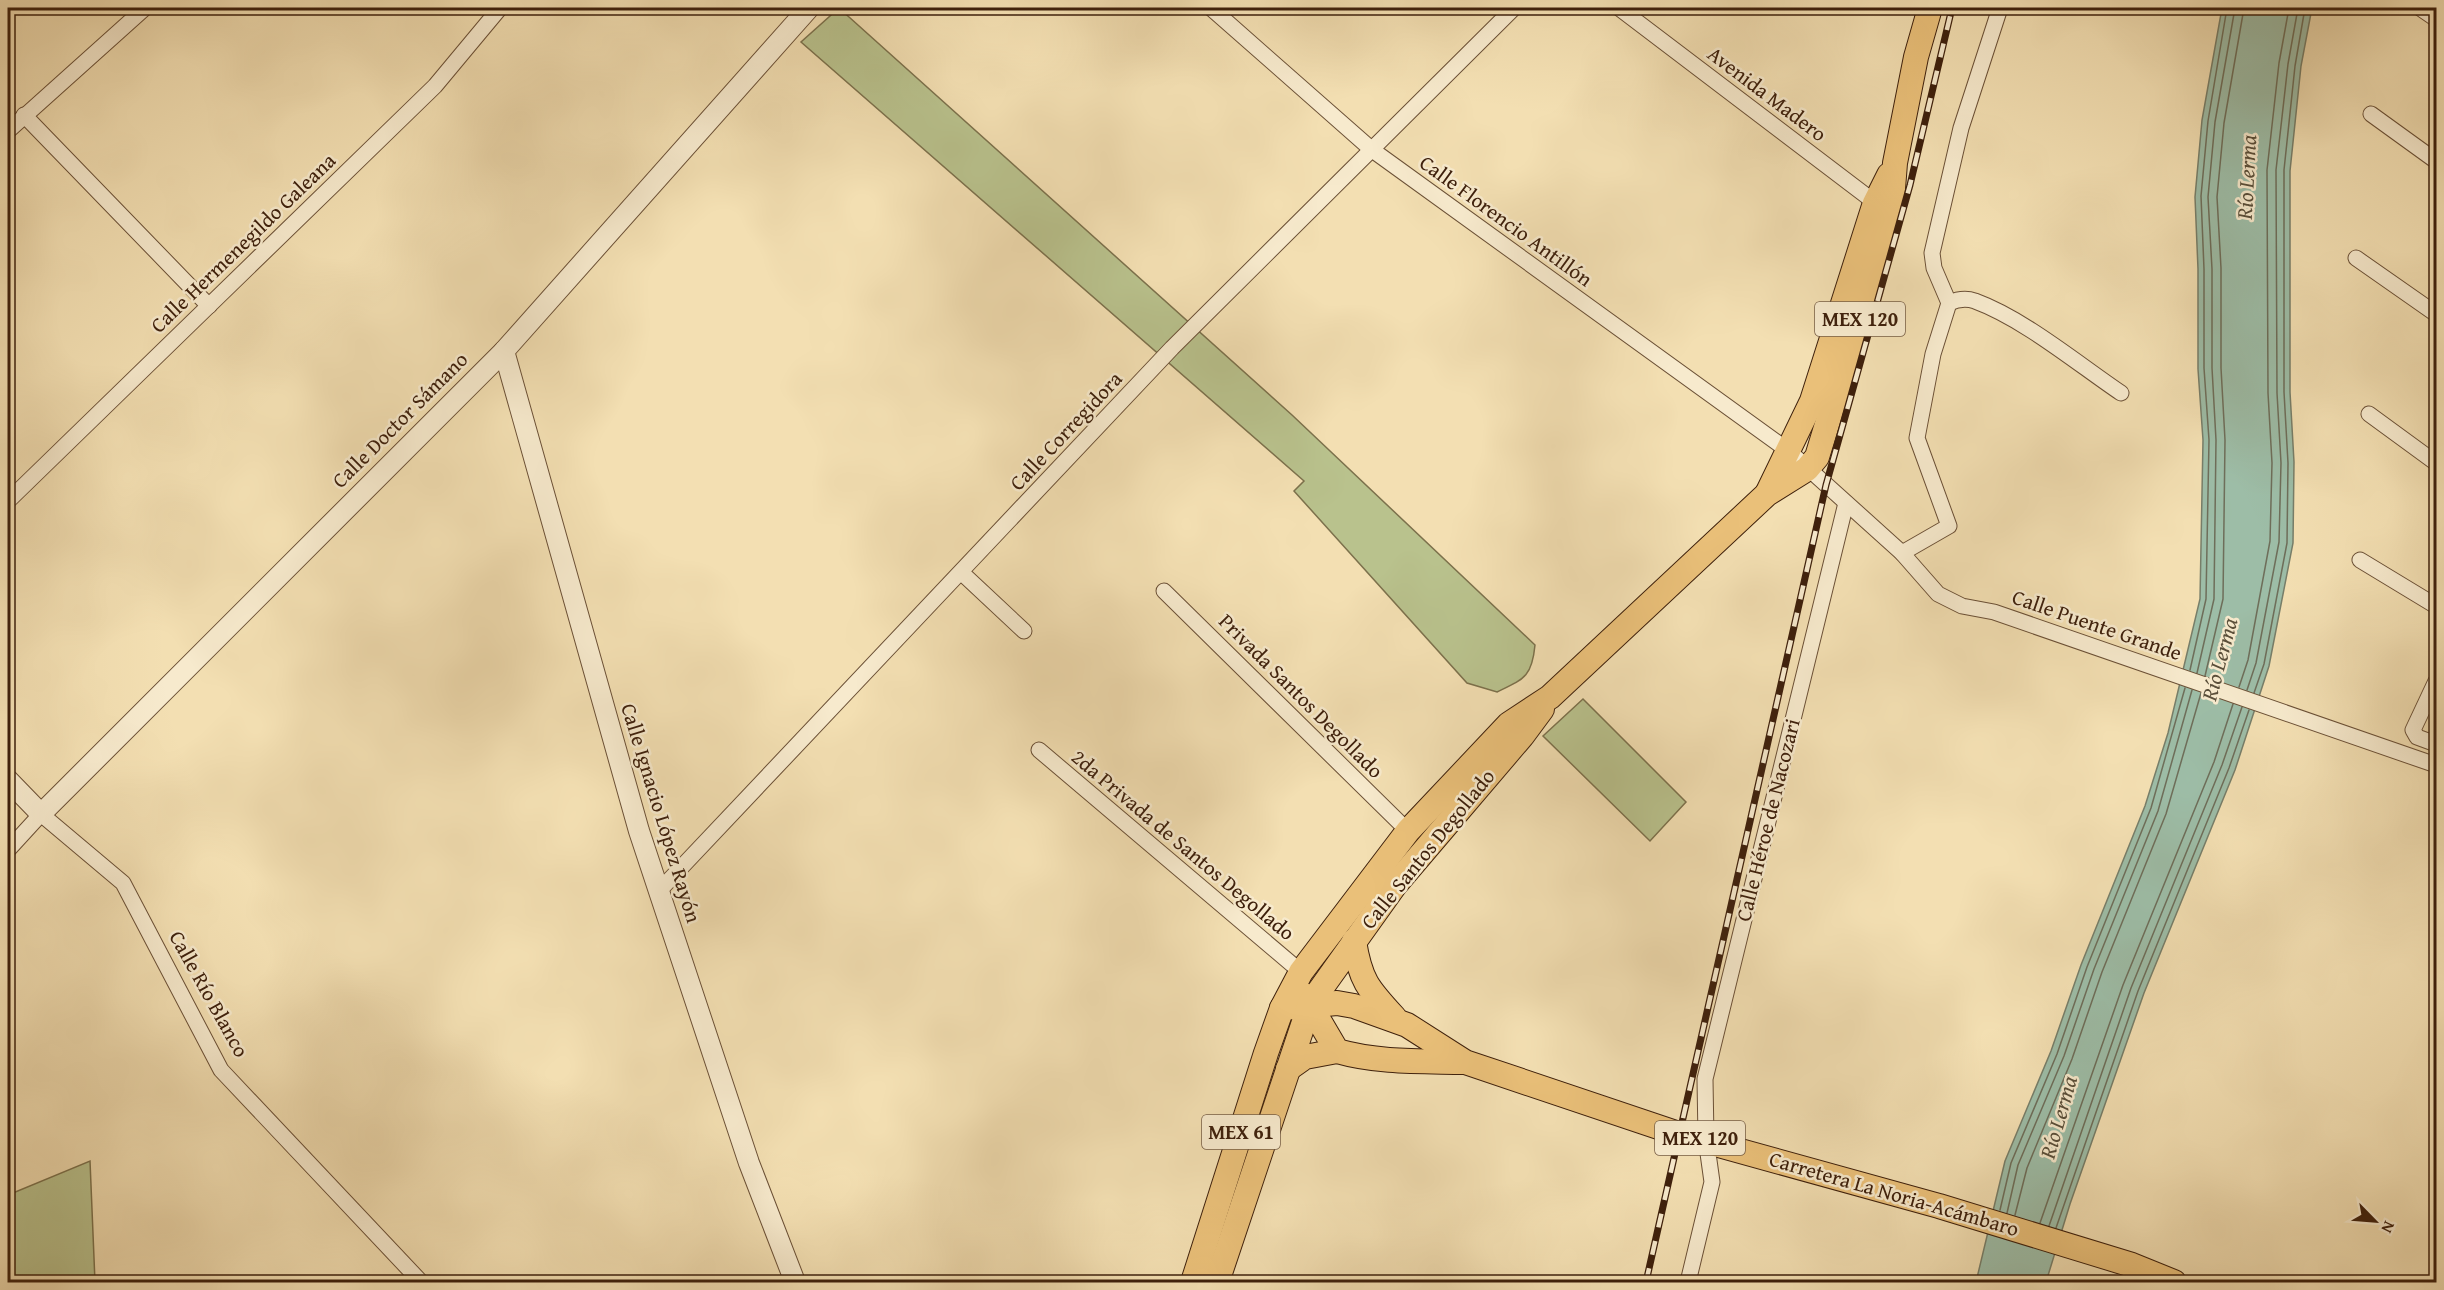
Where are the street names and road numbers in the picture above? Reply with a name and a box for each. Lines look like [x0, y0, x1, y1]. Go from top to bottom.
street label: Avenida Madero [1701, 38, 1833, 149]
street label: Calle Hermenegildo Galeana [143, 146, 342, 340]
street label: Calle Florencio Antillón [1413, 147, 1599, 294]
road number: MEX 120 [1815, 302, 1905, 336]
street label: Calle Doctor Sámano [324, 344, 475, 495]
street label: Calle Corregidora [1002, 364, 1129, 497]
street label: Calle Puente Grande [2008, 581, 2186, 668]
street label: Privada Santos Degollado [1212, 606, 1391, 785]
street label: Calle Ignacio López Rayón [613, 699, 710, 926]
street label: Calle Héroe de Nacozari [1727, 715, 1808, 925]
street label: 2da Privada de Santos Degollado [1065, 742, 1302, 948]
street label: Calle Santos Degollado [1353, 762, 1502, 935]
street label: Calle Río Blanco [162, 925, 257, 1063]
road number: MEX 61 [1202, 1115, 1280, 1149]
road number: MEX 120 [1655, 1121, 1745, 1155]
street label: Carretera La Noria-Acámbaro [1766, 1143, 2023, 1244]

